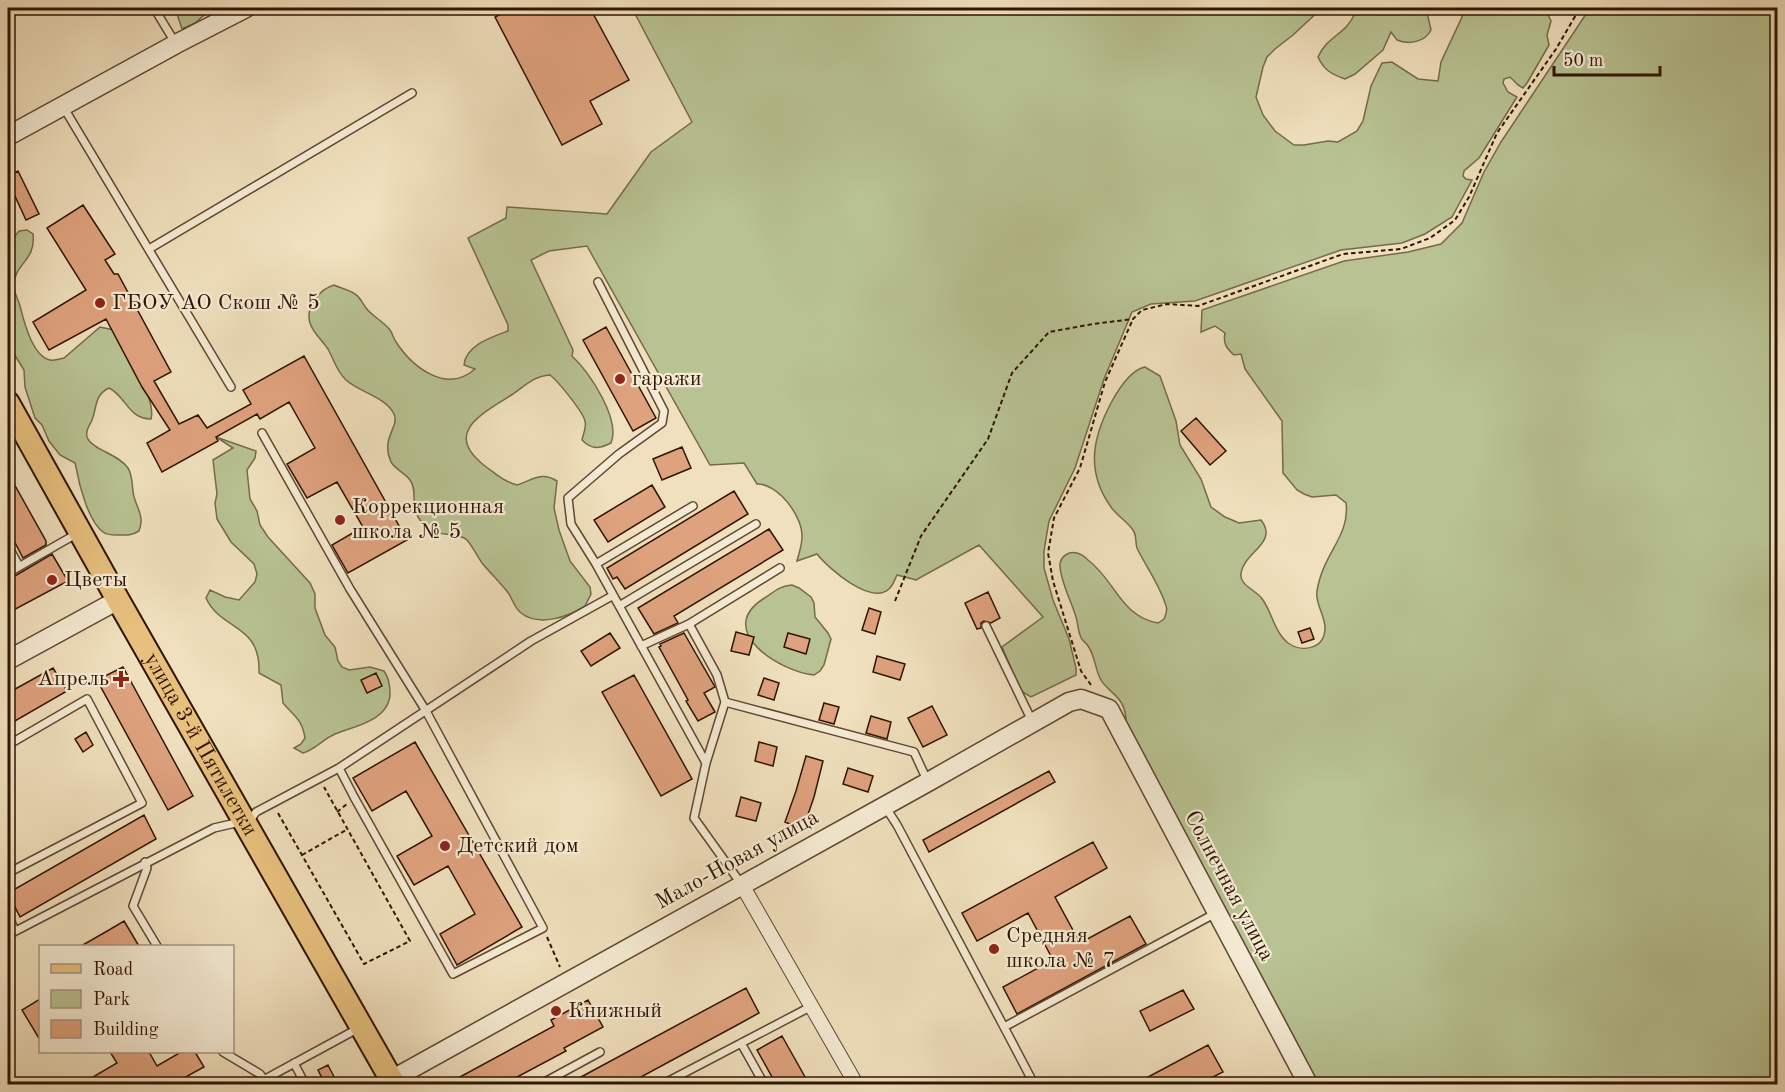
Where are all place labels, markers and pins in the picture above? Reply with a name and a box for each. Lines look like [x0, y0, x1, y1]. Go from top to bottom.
place label: ГБОУ АО Скош № 5 [112, 292, 320, 314]
marker: ГБОУ АО Скош № 5 [93, 296, 107, 310]
place label: гаражи [632, 368, 702, 390]
marker: гаражи [613, 372, 627, 386]
place label: Коррекционная школа № 5 [352, 496, 504, 543]
marker: Коррекционная школа № 5 [333, 513, 347, 527]
place label: Цветы [64, 569, 127, 591]
marker: Цветы [45, 573, 59, 587]
place label: Апрель [37, 668, 109, 690]
marker: Апрель [114, 672, 128, 686]
place label: Детский дом [457, 835, 579, 857]
marker: Детский дом [438, 839, 452, 853]
place label: Средняя школа № 7 [1006, 925, 1115, 972]
marker: Средняя школа № 7 [987, 942, 1001, 956]
place label: Книжный [568, 1000, 662, 1022]
marker: Книжный [549, 1004, 563, 1018]

